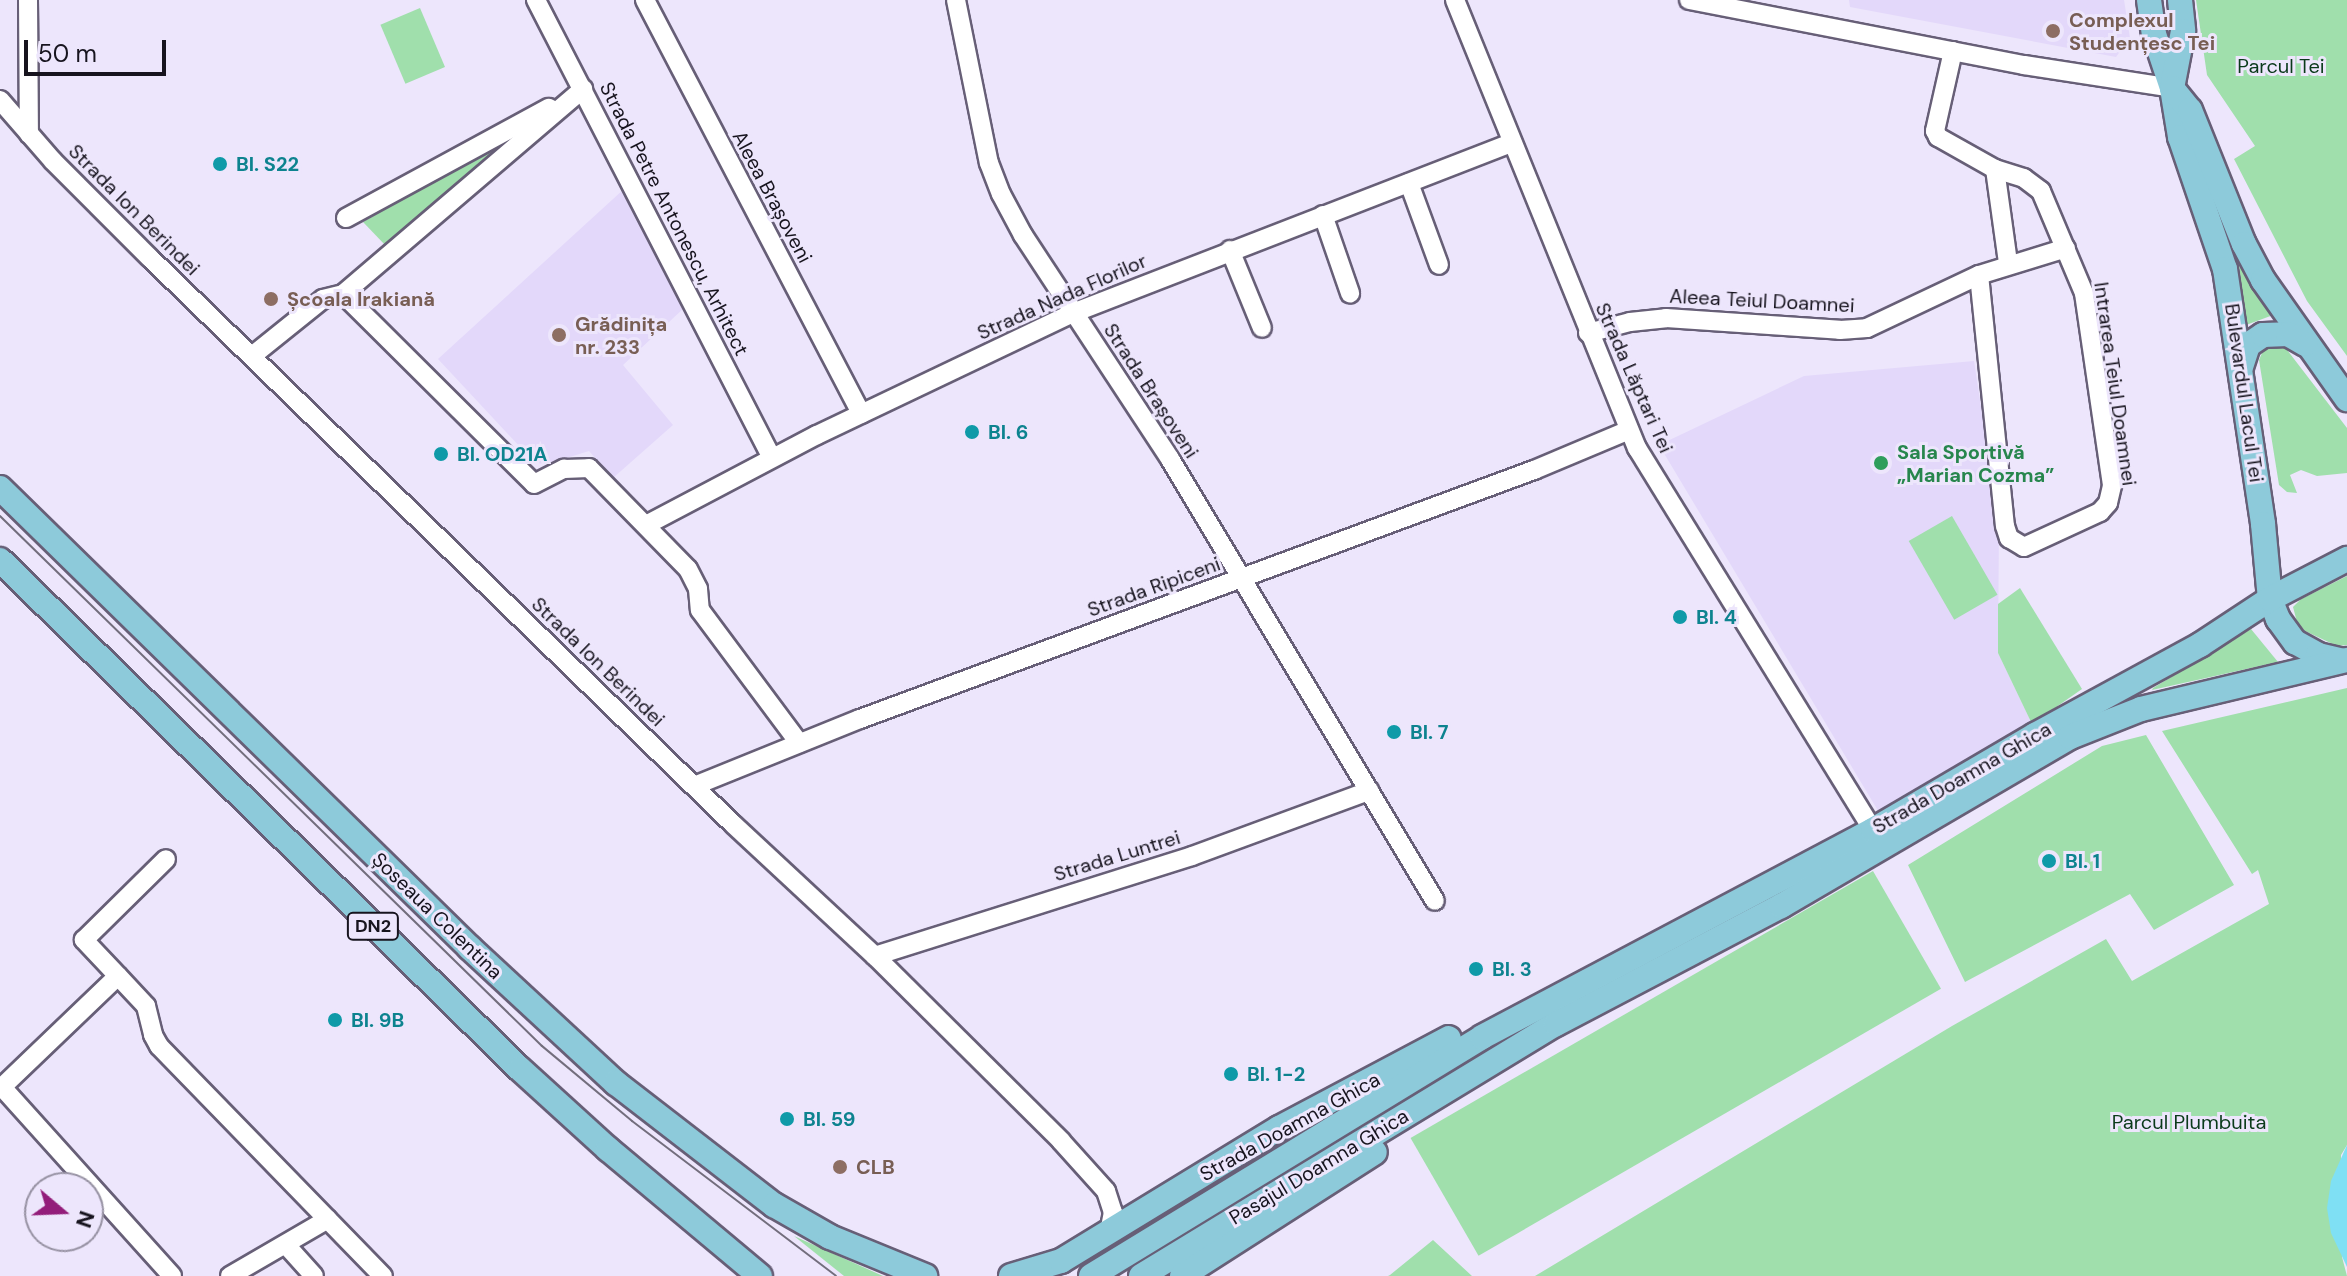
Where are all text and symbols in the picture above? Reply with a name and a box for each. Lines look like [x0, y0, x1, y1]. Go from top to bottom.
place label: Complexul Studențesc Tei [2069, 8, 2215, 55]
marker: Complexul Studențesc Tei [2044, 22, 2062, 40]
scale bar [28, 24, 170, 74]
text: 50 m [38, 38, 97, 69]
park label: Parcul Tei [2237, 54, 2325, 78]
street label: Strada Petre Antonescu, Arhitect [594, 78, 754, 360]
street label: Aleea Brașoveni [727, 127, 817, 267]
street label: Strada Ion Berindei [63, 139, 205, 281]
place label: Bl. S22 [236, 152, 299, 176]
marker: Bl. S22 [211, 155, 229, 173]
street label: Strada Nada Florilor [974, 249, 1150, 345]
street label: Intrarea Teiul Doamnei [2089, 281, 2141, 487]
street label: Aleea Teiul Doamnei [1669, 284, 1855, 318]
place label: Școala Irakiană [287, 287, 435, 311]
marker: Școala Irakiană [262, 290, 280, 308]
street label: Strada Lăptari Tei [1590, 299, 1678, 457]
street label: Bulevardul Lacul Tei [2220, 302, 2268, 484]
place label: Grădinița nr. 233 [575, 312, 667, 359]
street label: Strada Brașoveni [1098, 319, 1204, 463]
marker: Grădinița nr. 233 [550, 326, 568, 344]
place label: Bl. 6 [988, 420, 1029, 444]
marker: Bl. 6 [963, 423, 981, 441]
place label: Sala Sportivă „Marian Cozma” [1897, 440, 2054, 487]
place label: Bl. OD21A [457, 442, 548, 466]
marker: Bl. OD21A [432, 445, 450, 463]
marker: Sala Sportivă „Marian Cozma” [1872, 454, 1890, 472]
street label: Strada Ripiceni [1084, 552, 1224, 622]
street label: Strada Ion Berindei [527, 592, 669, 732]
place label: Bl. 4 [1696, 605, 1737, 629]
marker: Bl. 4 [1671, 608, 1689, 626]
street label: Strada Doamna Ghica [1868, 717, 2056, 839]
place label: Bl. 7 [1410, 720, 1449, 744]
marker: Bl. 7 [1385, 723, 1403, 741]
street label: Strada Luntrei [1051, 825, 1183, 887]
street label: Șoseaua Colentina [367, 848, 507, 984]
place label: Bl. 1 [2065, 849, 2100, 873]
marker: Bl. 1 [2040, 852, 2058, 870]
road number: DN2 [345, 912, 401, 940]
place label: Bl. 3 [1492, 957, 1532, 981]
marker: Bl. 3 [1467, 960, 1485, 978]
place label: Bl. 9B [351, 1008, 404, 1032]
marker: Bl. 9B [326, 1011, 344, 1029]
place label: Bl. 1-2 [1247, 1062, 1305, 1086]
marker: Bl. 1-2 [1222, 1065, 1240, 1083]
street label: Strada Doamna Ghica [1196, 1067, 1384, 1187]
street label: Pasajul Doamna Ghica [1225, 1104, 1413, 1230]
place label: Bl. 59 [803, 1107, 856, 1131]
marker: Bl. 59 [778, 1110, 796, 1128]
park label: Parcul Plumbuita [2112, 1110, 2266, 1134]
place label: CLB [856, 1155, 895, 1179]
marker: CLB [831, 1158, 849, 1176]
north arrow [24, 1172, 104, 1252]
text: N [69, 1207, 102, 1232]

